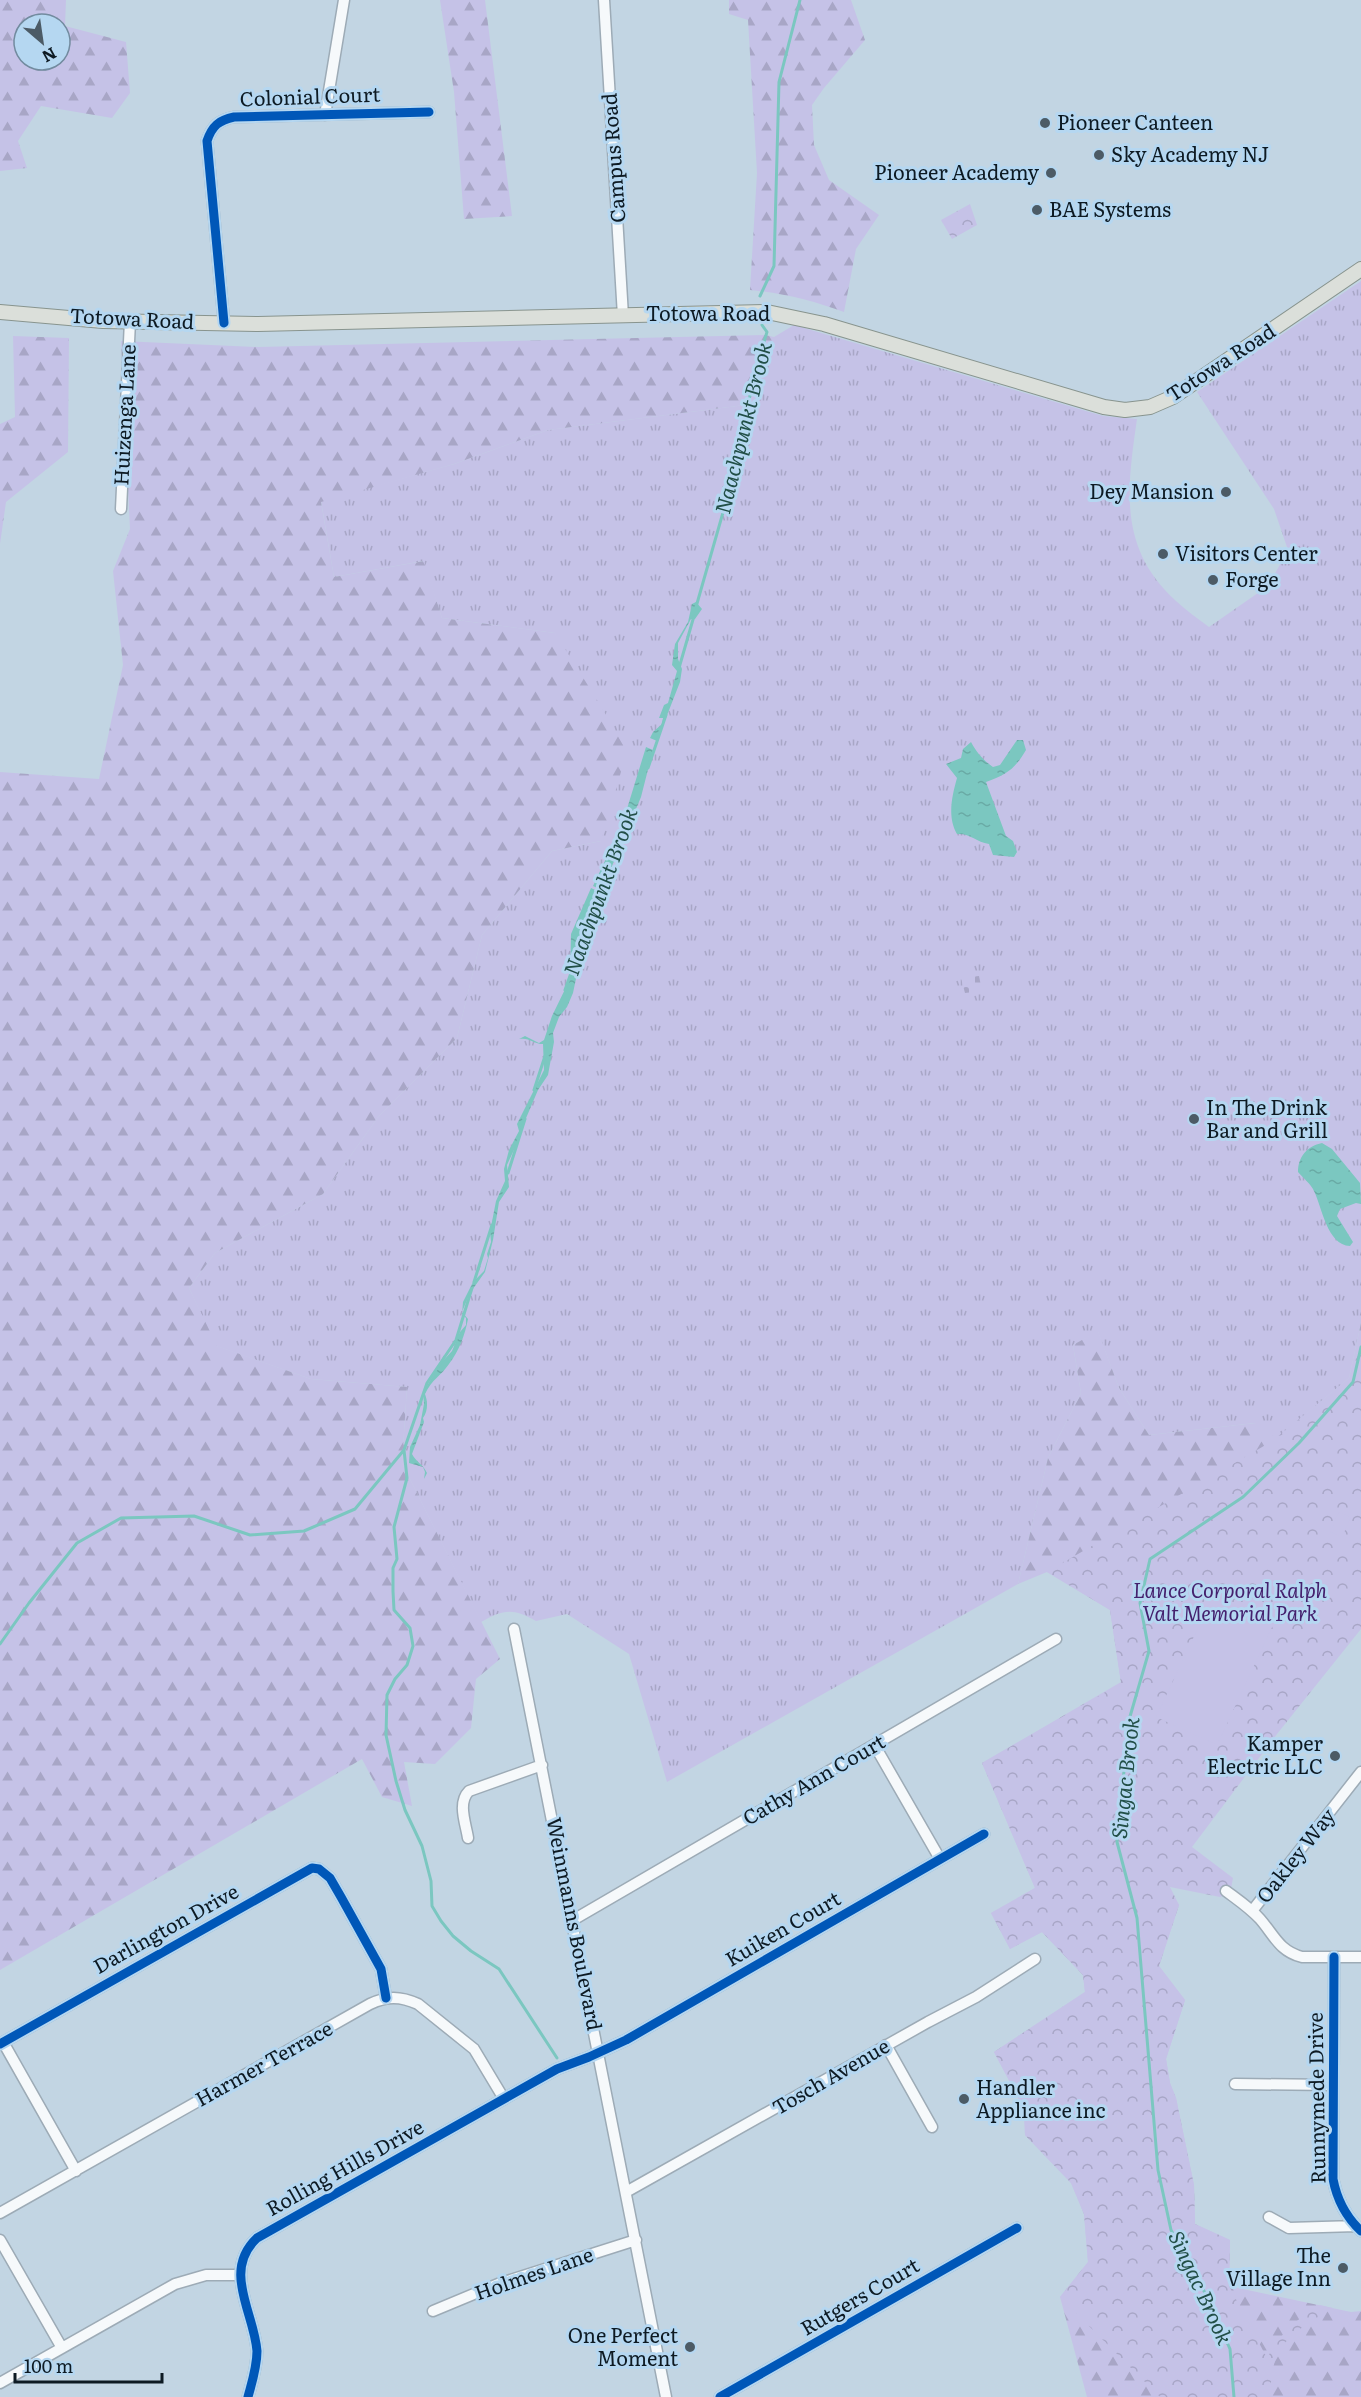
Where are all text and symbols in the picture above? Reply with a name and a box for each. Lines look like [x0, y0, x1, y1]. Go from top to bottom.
north arrow [12, 12, 72, 72]
text: N [38, 42, 61, 70]
street label: Colonial Court [239, 78, 381, 112]
street label: Campus Road [593, 92, 632, 224]
place label: Pioneer Canteen [1057, 106, 1213, 136]
marker: Pioneer Canteen [1038, 116, 1052, 130]
place label: Sky Academy NJ [1111, 138, 1269, 168]
marker: Sky Academy NJ [1092, 148, 1106, 162]
place label: Pioneer Academy [874, 156, 1039, 186]
marker: Pioneer Academy [1044, 166, 1058, 180]
place label: BAE Systems [1049, 193, 1171, 223]
marker: BAE Systems [1030, 203, 1044, 217]
street label: Totowa Road [646, 297, 770, 327]
street label: Totowa Road [69, 299, 195, 335]
street label: Totowa Road [1159, 315, 1280, 408]
water label: Naachpunkt Brook [705, 338, 778, 517]
street label: Huizenga Lane [104, 343, 142, 486]
place label: Dey Mansion [1089, 475, 1214, 505]
marker: Dey Mansion [1219, 485, 1233, 499]
place label: Visitors Center [1175, 537, 1318, 567]
marker: Visitors Center [1156, 547, 1170, 561]
place label: Forge [1225, 563, 1279, 593]
marker: Forge [1206, 573, 1220, 587]
water label: Naachpunkt Brook [554, 802, 644, 979]
place label: In The Drink Bar and Grill [1206, 1091, 1328, 1144]
marker: In The Drink Bar and Grill [1187, 1112, 1201, 1126]
park label: Lance Corporal Ralph Valt Memorial Park [1133, 1574, 1327, 1627]
water label: Singac Brook [1102, 1715, 1145, 1840]
street label: Cathy Ann Court [736, 1725, 890, 1831]
place label: Kamper Electric LLC [1207, 1727, 1324, 1780]
marker: Kamper Electric LLC [1328, 1749, 1342, 1763]
street label: Oakley Way [1248, 1801, 1341, 1909]
street label: Weinmanns Boulevard [541, 1814, 611, 2033]
street label: Darlington Drive [87, 1875, 243, 1980]
street label: Kuiken Court [719, 1882, 845, 1972]
street label: Harmer Terrace [189, 2012, 337, 2112]
street label: Runnymede Drive [1299, 2012, 1331, 2184]
street label: Tosch Avenue [766, 2029, 894, 2121]
place label: Handler Appliance inc [976, 2071, 1106, 2124]
marker: Handler Appliance inc [957, 2092, 971, 2106]
street label: Rolling Hills Drive [260, 2110, 428, 2222]
water label: Singac Brook [1162, 2225, 1242, 2349]
street label: Holmes Lane [470, 2238, 597, 2306]
place label: The Village Inn [1226, 2239, 1331, 2292]
street label: Rutgers Court [794, 2249, 924, 2342]
marker: The Village Inn [1336, 2261, 1350, 2275]
place label: One Perfect Moment [568, 2319, 678, 2372]
marker: One Perfect Moment [683, 2340, 697, 2354]
scale bar [15, 2346, 162, 2384]
text: 100 m [24, 2352, 73, 2379]

